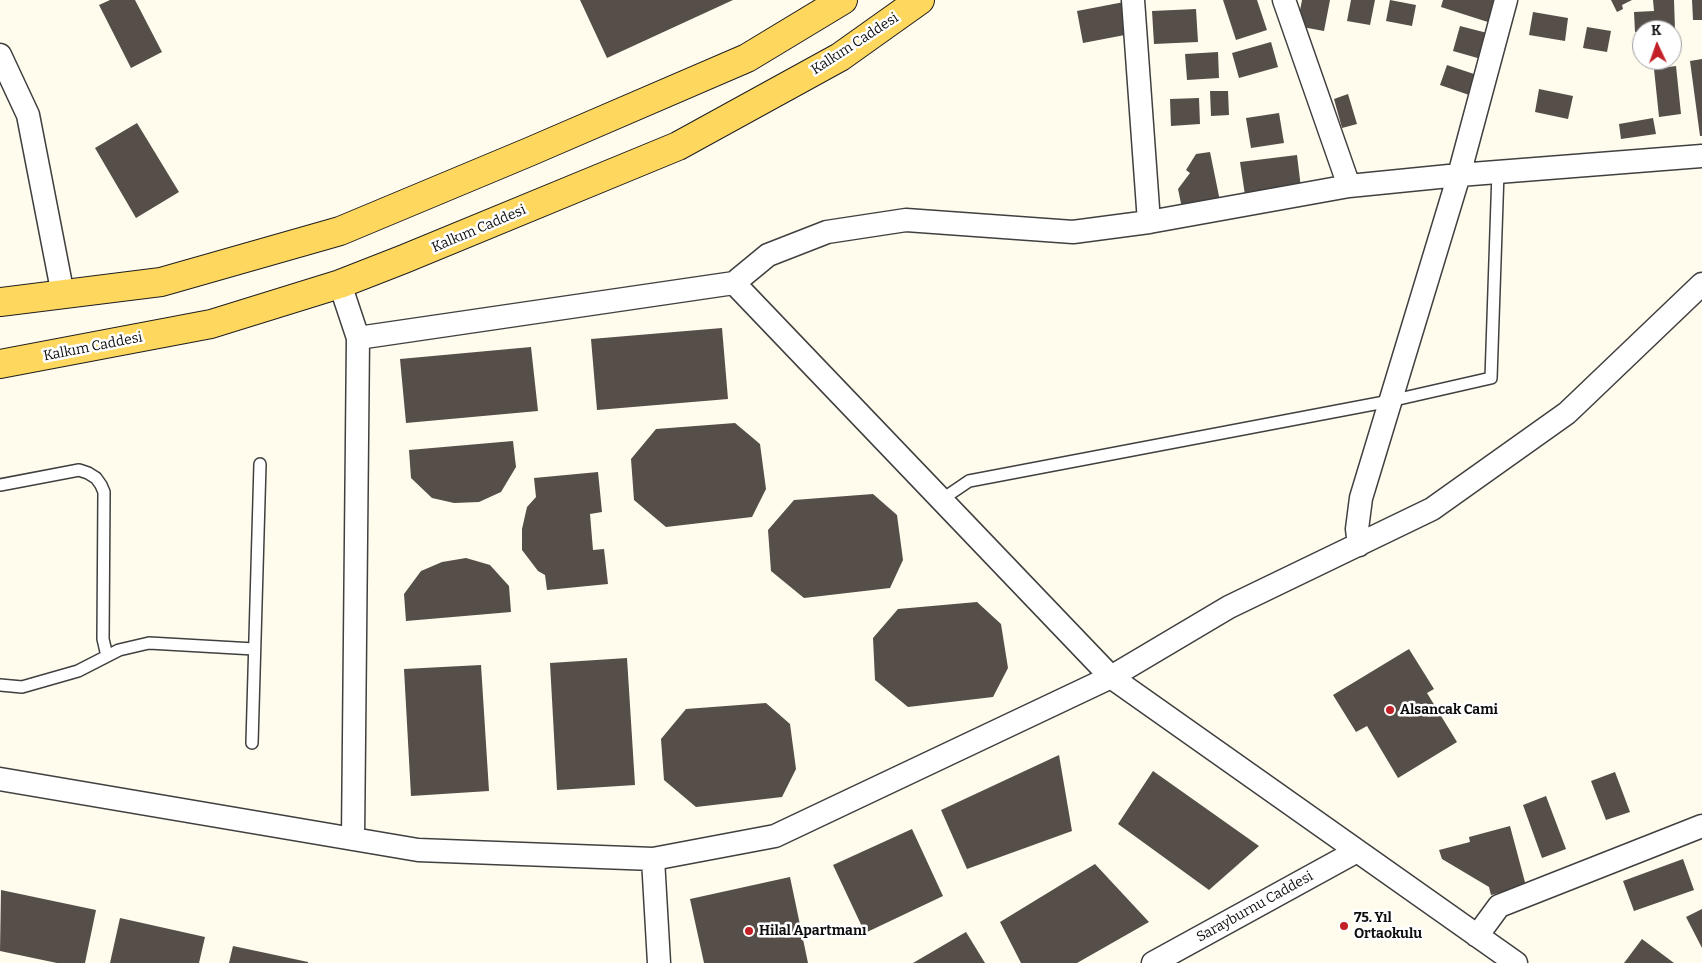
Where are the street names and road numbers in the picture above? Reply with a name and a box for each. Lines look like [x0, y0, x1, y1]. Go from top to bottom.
street label: Kalkım Caddesi [808, 10, 902, 78]
street label: Kalkım Caddesi [429, 202, 529, 256]
street label: Kalkım Caddesi [42, 329, 144, 365]
street label: Sarayburnu Caddesi [1194, 868, 1316, 946]

